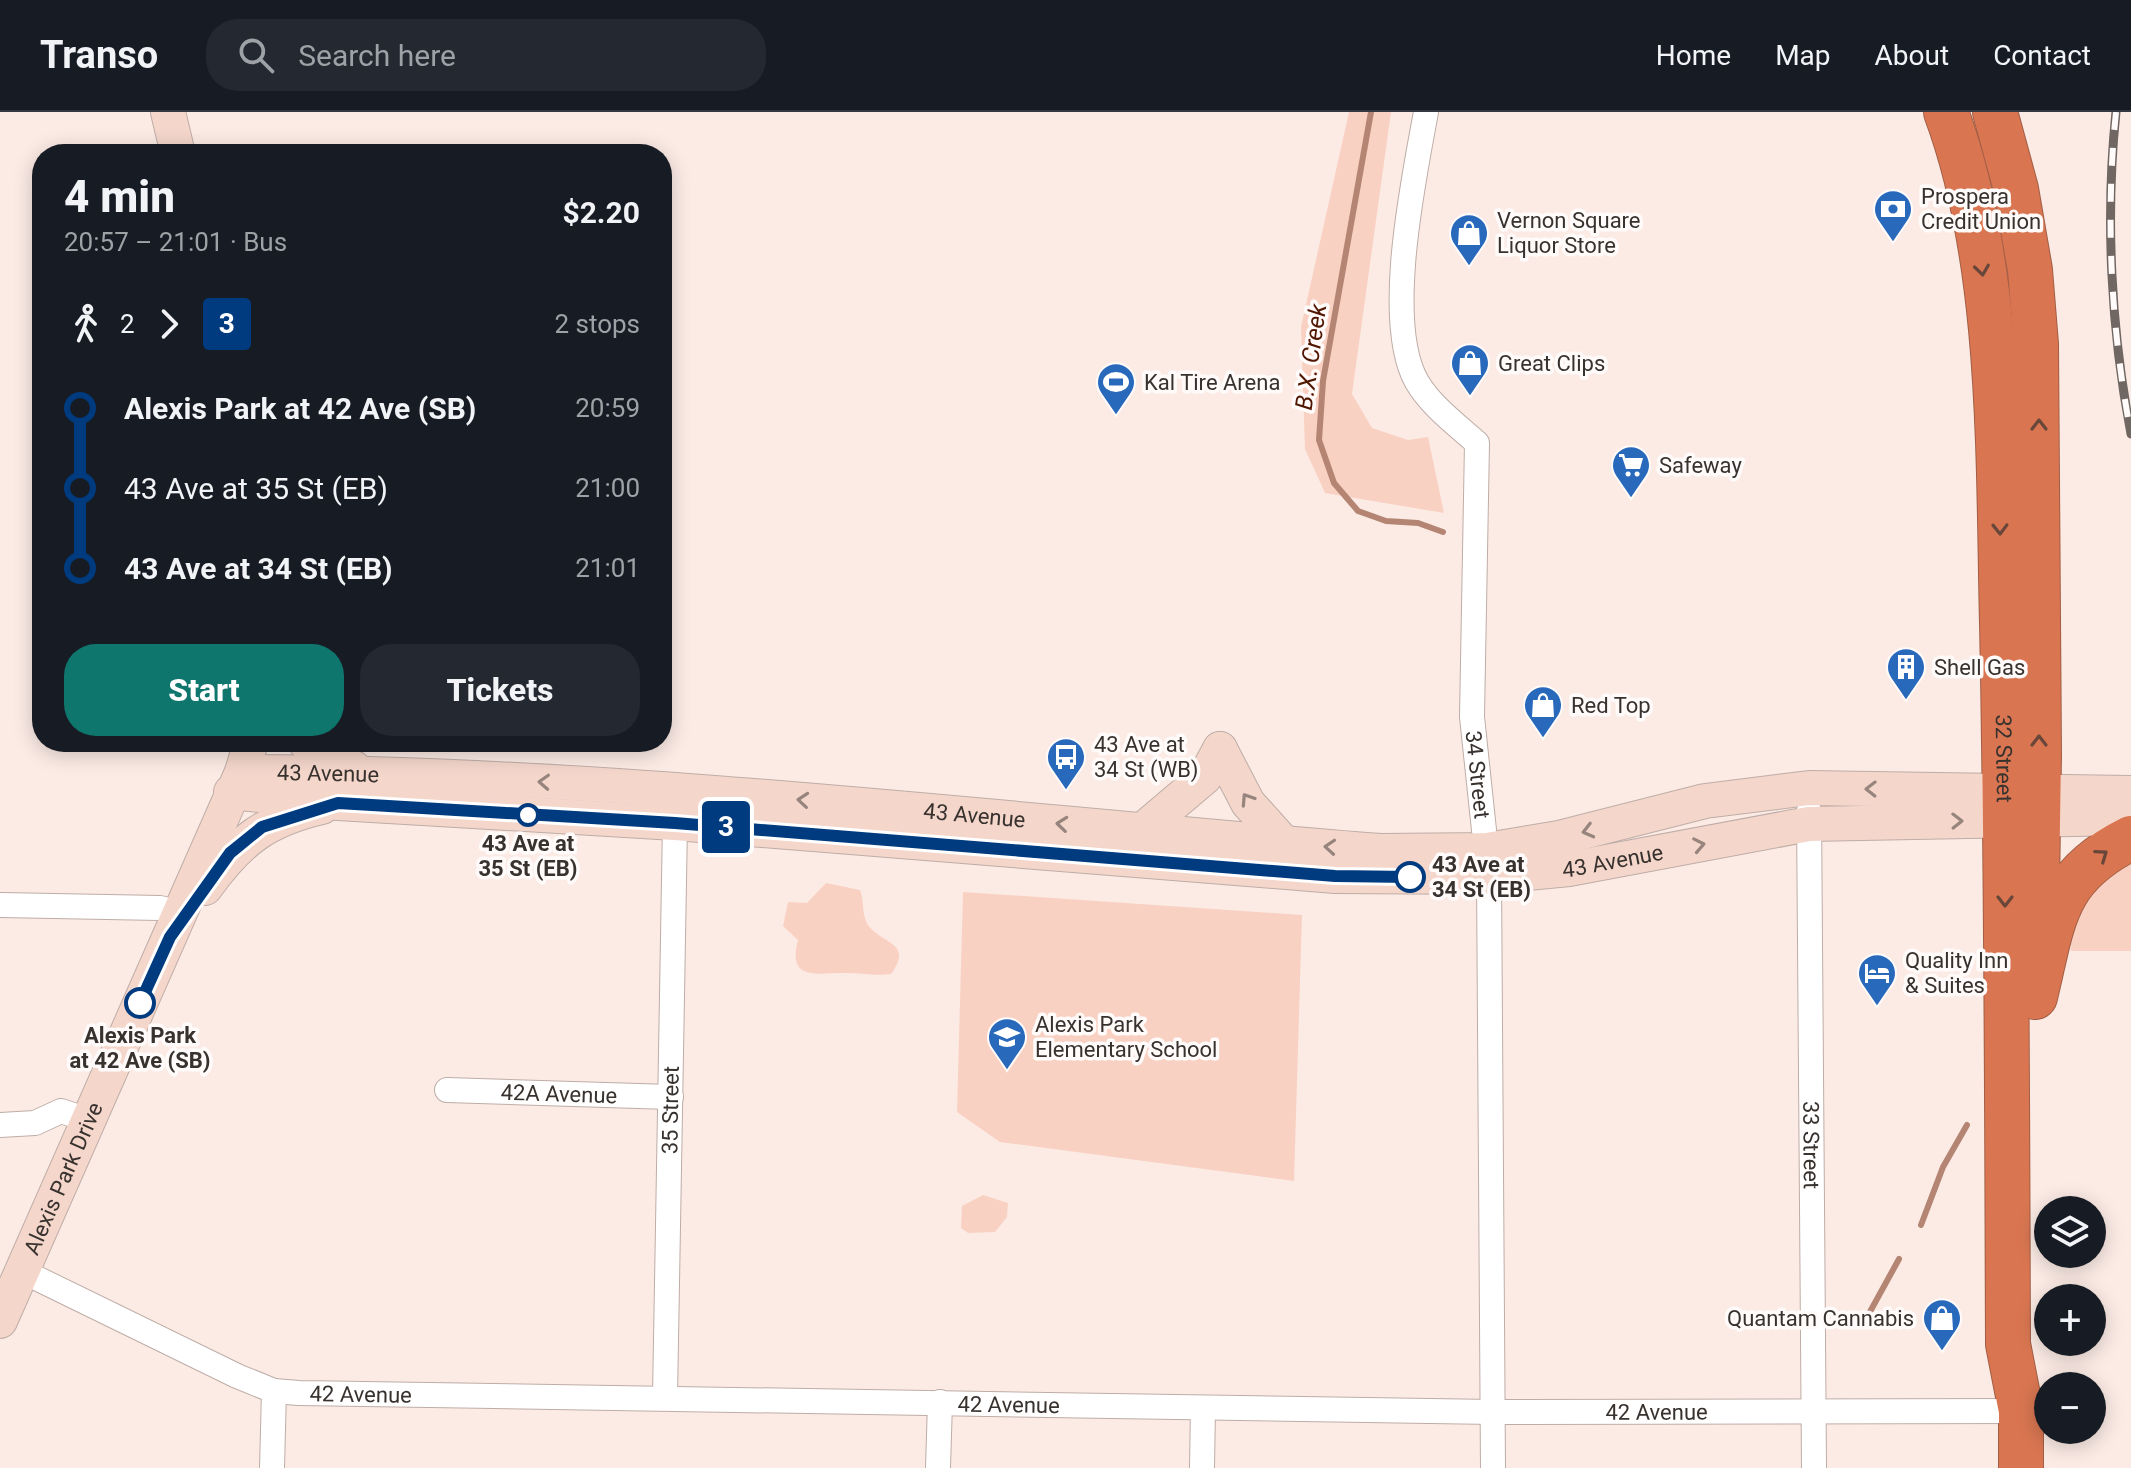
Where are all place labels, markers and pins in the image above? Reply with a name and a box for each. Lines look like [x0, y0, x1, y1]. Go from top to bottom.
place label: Prospera Credit Union [1921, 184, 2041, 234]
bank icon: Prospera Credit Union [1872, 188, 1914, 243]
place label: Vernon Square Liquor Store [1497, 208, 1641, 258]
shop icon: Vernon Square Liquor Store [1448, 212, 1490, 267]
shop icon: Great Clips [1449, 342, 1491, 397]
place label: Great Clips [1498, 351, 1605, 376]
sports icon: Kal Tire Arena [1095, 361, 1137, 416]
place label: Kal Tire Arena [1144, 370, 1280, 395]
supermarket icon: Safeway [1610, 444, 1652, 499]
place label: Safeway [1659, 453, 1742, 478]
building icon: Shell Gas [1885, 646, 1927, 701]
place label: Shell Gas [1934, 655, 2025, 680]
shop icon: Red Top [1522, 684, 1564, 739]
place label: Red Top [1571, 693, 1651, 718]
place label: 43 Ave at 34 St (WB) [1094, 732, 1199, 783]
bus stop icon: 43 Ave at 34 St (WB) [1045, 736, 1087, 791]
marker: 43 Ave at 35 St (EB) [517, 804, 539, 826]
place label: 43 Ave at 35 St (EB) [479, 831, 578, 881]
place label: 43 Ave at 34 St (EB) [1432, 852, 1531, 902]
marker: 43 Ave at 34 St (EB) [1395, 862, 1425, 892]
place label: Quality Inn & Suites [1905, 948, 2008, 998]
hotel icon: Quality Inn & Suites [1856, 952, 1898, 1007]
marker: Alexis Park at 42 Ave (SB) [125, 988, 155, 1018]
place label: Alexis Park Elementary School [1035, 1012, 1217, 1062]
school or university icon: Alexis Park Elementary School [986, 1016, 1028, 1071]
place label: Alexis Park at 42 Ave (SB) [70, 1023, 211, 1073]
shop icon: Quantam Cannabis [1921, 1297, 1963, 1352]
place label: Quantam Cannabis [1727, 1306, 1914, 1331]

